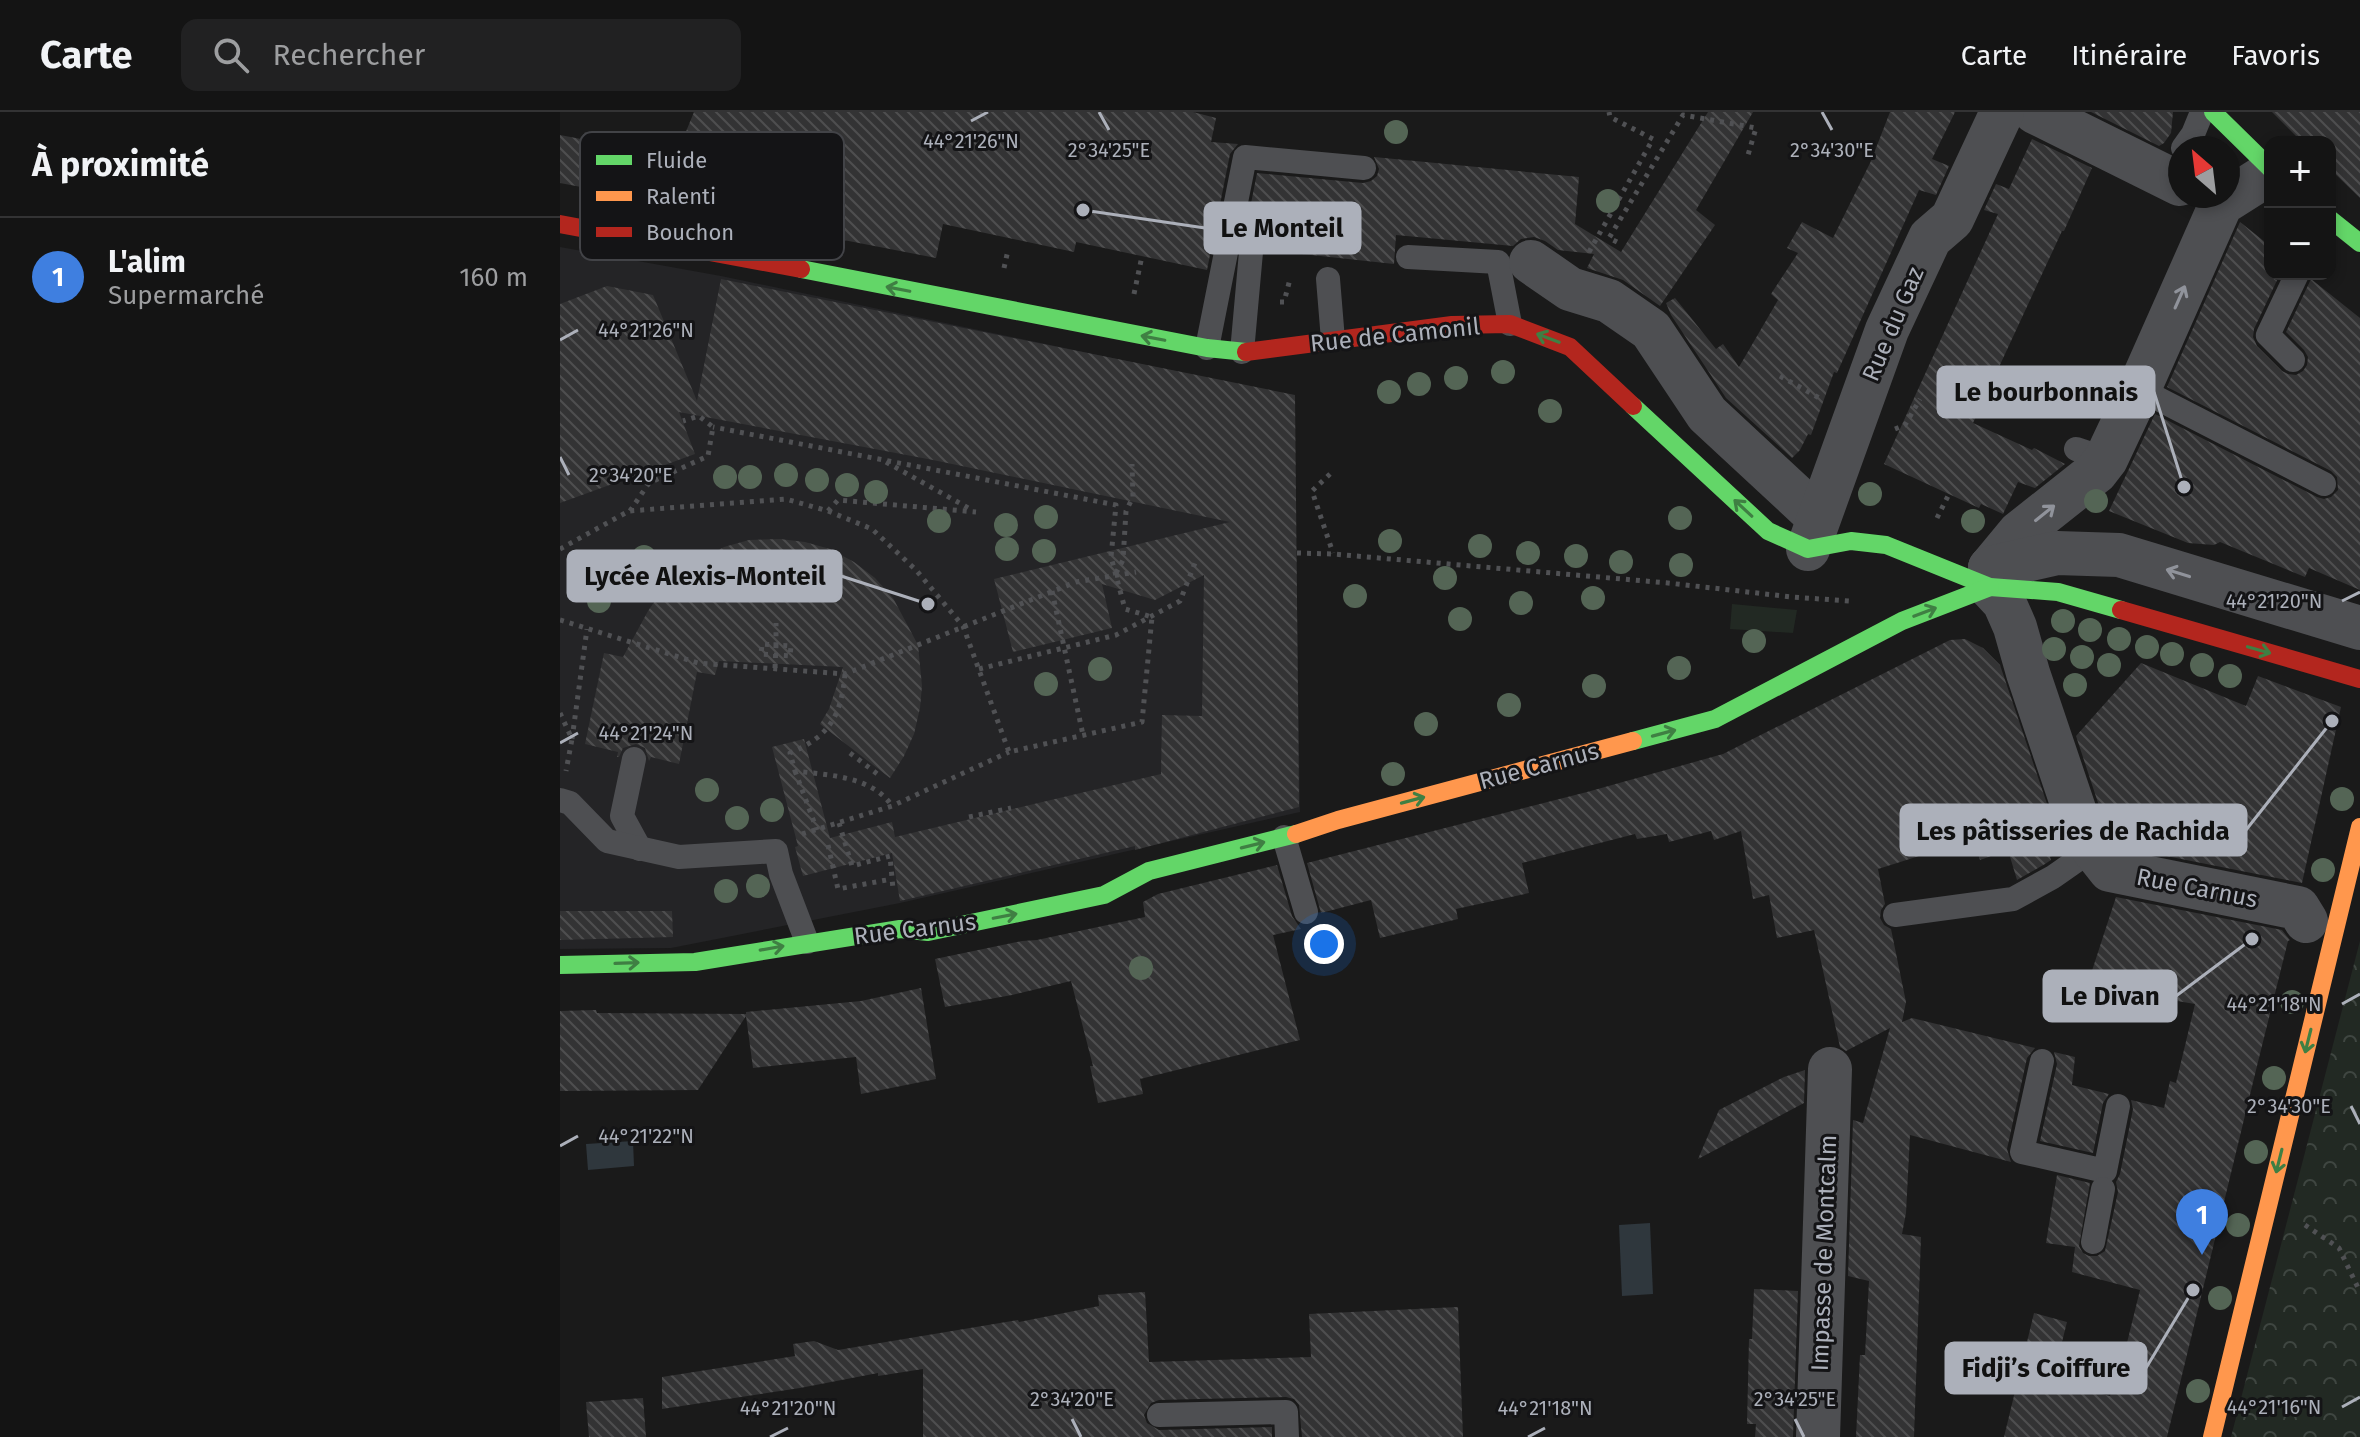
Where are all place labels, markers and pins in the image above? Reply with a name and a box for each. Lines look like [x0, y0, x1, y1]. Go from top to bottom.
callout: Le Monteil [1205, 203, 1360, 253]
callout: Le bourbonnais [1938, 367, 2154, 417]
callout: Lycée Alexis-Monteil [568, 551, 841, 601]
callout: Les pâtisseries de Rachida [1901, 805, 2246, 855]
callout: Le Divan [2044, 971, 2176, 1021]
pin: 1 [2176, 1189, 2228, 1255]
callout: Fidji’s Coiffure [1946, 1343, 2146, 1393]

